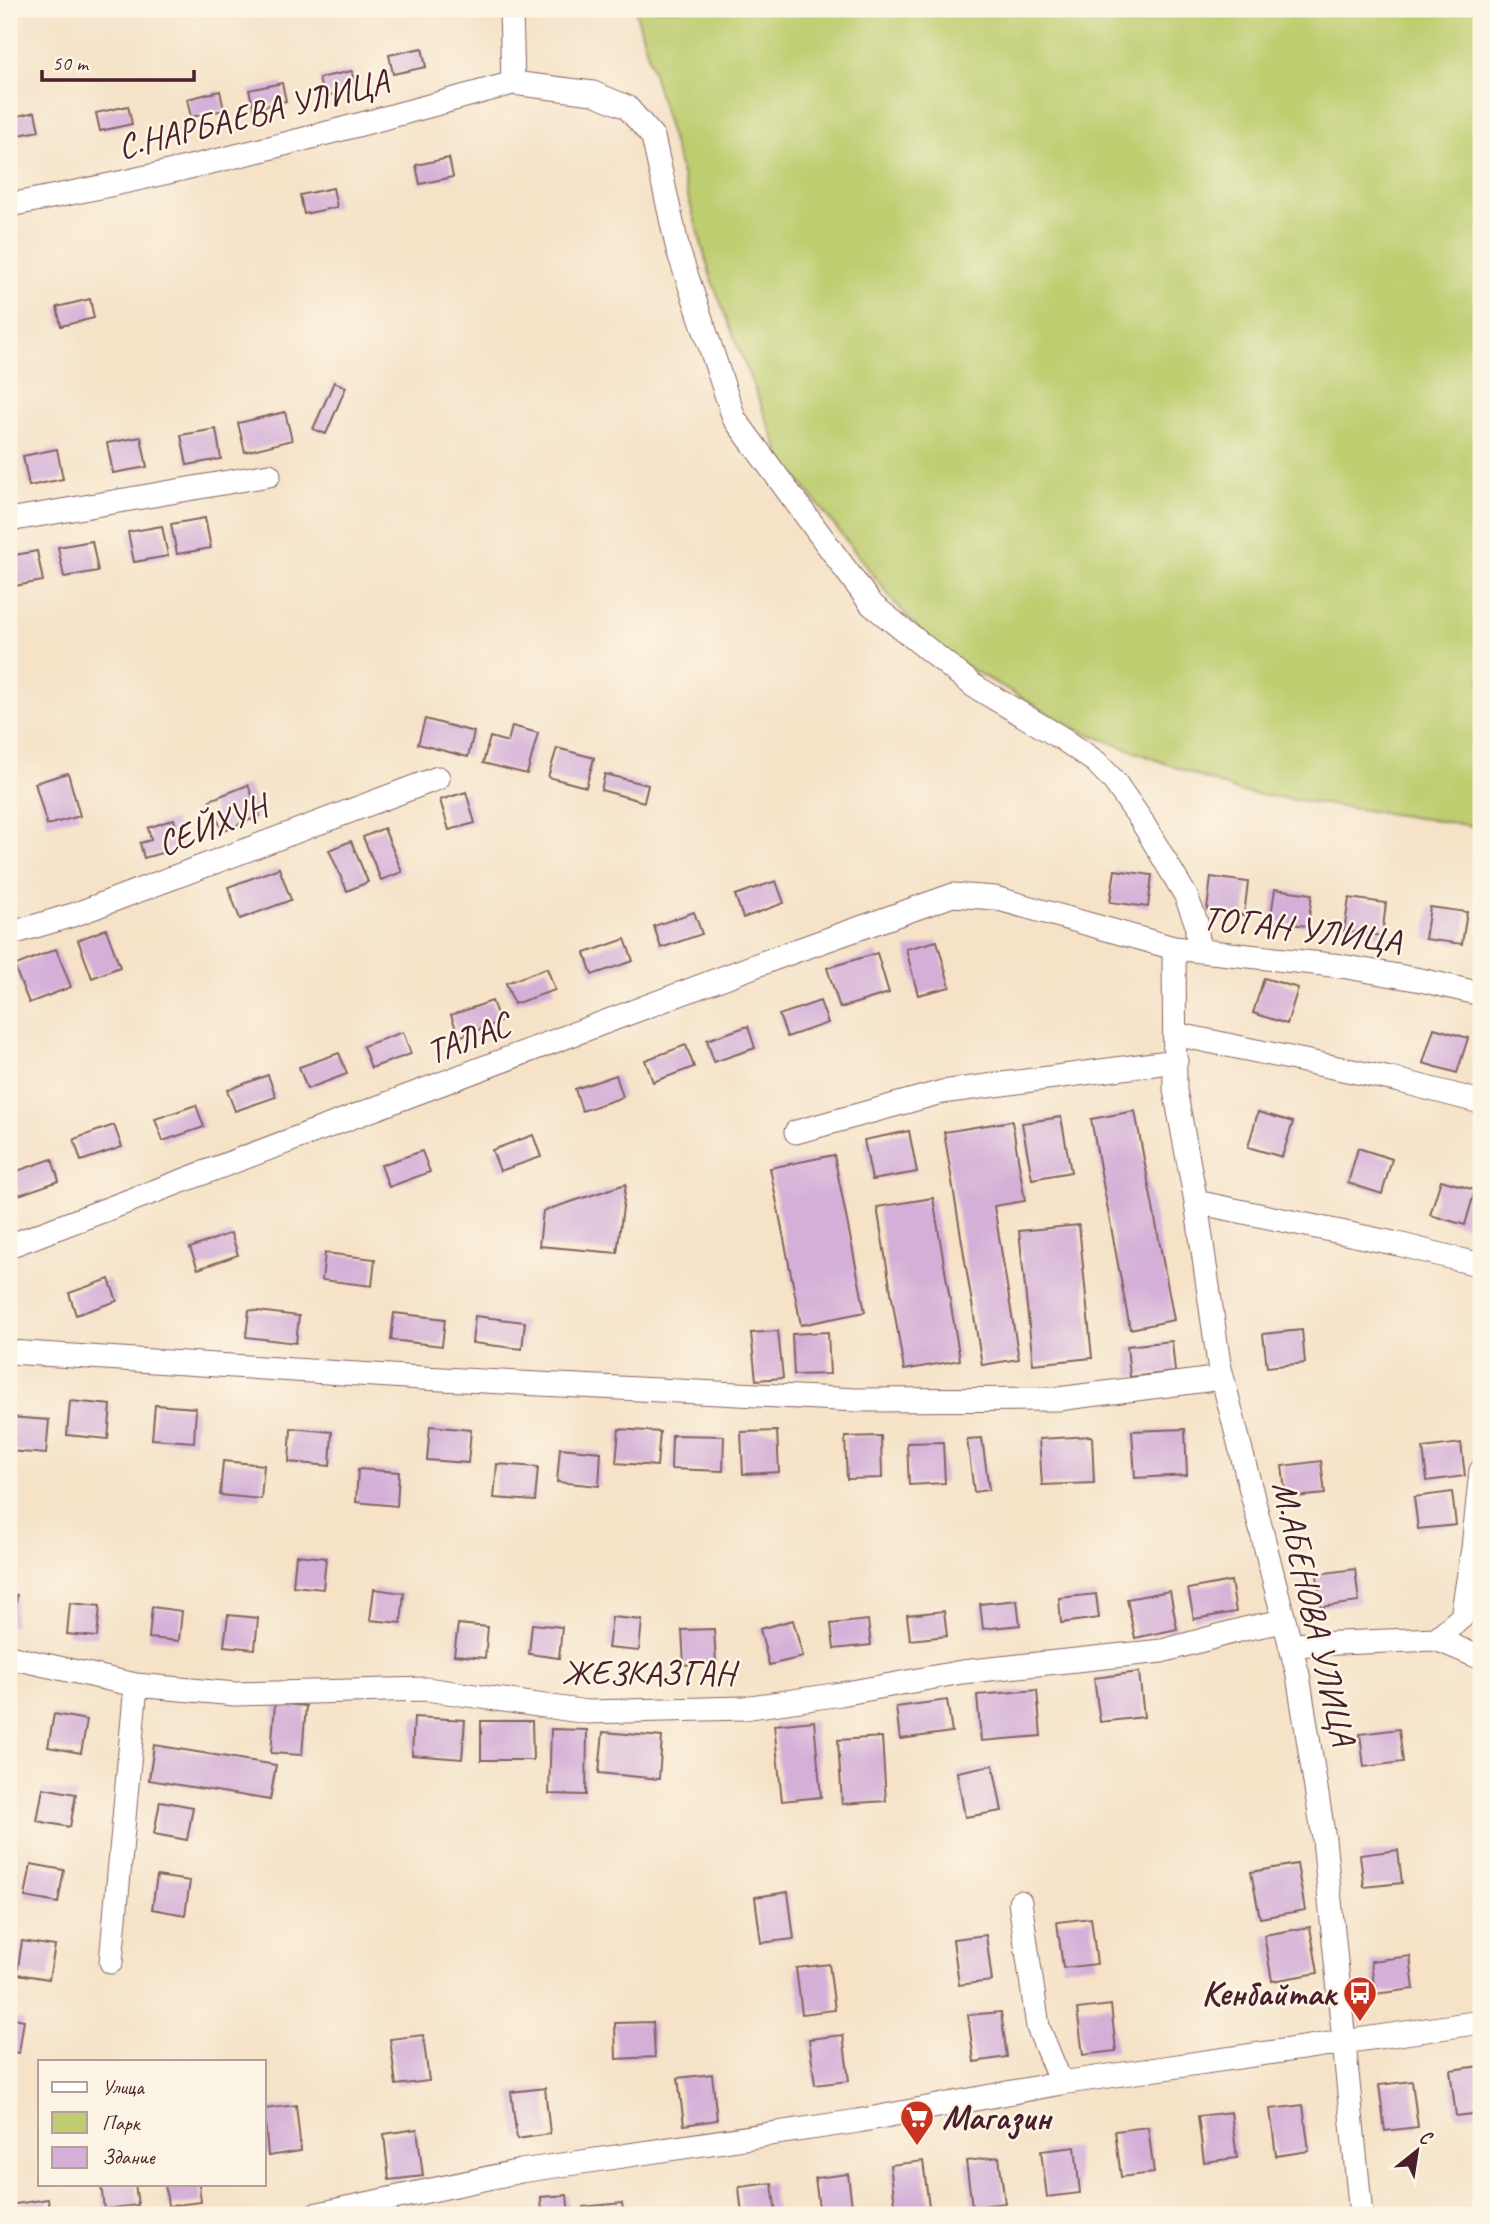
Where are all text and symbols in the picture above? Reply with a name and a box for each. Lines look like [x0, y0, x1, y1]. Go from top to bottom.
scale bar [42, 38, 194, 82]
text: 50 m [52, 50, 90, 76]
street label: С.НАРБАЕВА УЛИЦА [113, 58, 394, 169]
street label: СЕЙХУН [151, 782, 278, 866]
street label: ТОГАН УЛИЦА [1200, 894, 1405, 964]
street label: ТАЛАС [420, 1000, 520, 1074]
street label: М.АБЕНОВА УЛИЦА [1262, 1477, 1367, 1751]
street label: ЖЕЗКАЗГАН [562, 1650, 740, 1695]
place label: Кенбайтак [1202, 1971, 1339, 2016]
bus stop icon: Кенбайтак [1341, 1974, 1379, 2023]
legend [38, 2060, 266, 2186]
text: Улица [102, 2074, 145, 2100]
place label: Магазин [942, 2095, 1053, 2140]
supermarket icon: Магазин [898, 2098, 936, 2147]
text: Парк [102, 2110, 142, 2136]
north arrow [1382, 2116, 1452, 2186]
text: С [1415, 2124, 1437, 2151]
text: Здание [102, 2144, 156, 2170]

